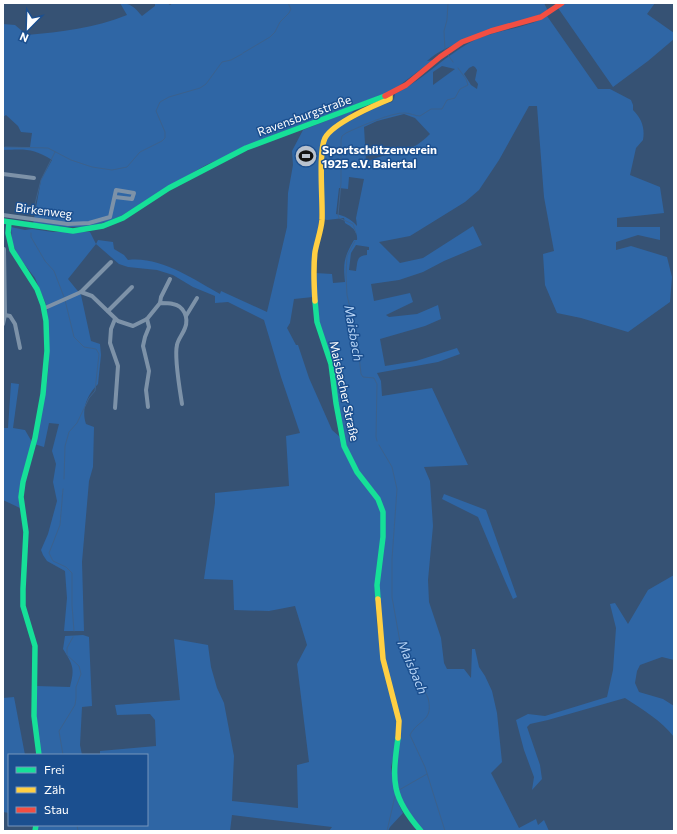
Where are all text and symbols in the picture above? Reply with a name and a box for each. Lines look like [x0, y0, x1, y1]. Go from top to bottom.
north arrow [8, 8, 48, 48]
text: N [18, 30, 30, 45]
street label: Ravensburgstraße [255, 92, 353, 138]
place label: Sportschützenverein 1925 e.V. Baiertal [322, 142, 437, 170]
sports icon: Sportschützenverein 1925 e.V. Baiertal [293, 143, 319, 169]
street label: Birkenweg [15, 200, 74, 220]
water label: Maisbach [341, 304, 367, 362]
street label: Maisbacher Straße [328, 340, 362, 442]
water label: Maisbach [395, 638, 431, 696]
legend [8, 754, 148, 826]
text: Frei [44, 762, 65, 776]
text: Zäh [44, 782, 65, 796]
text: Stau [44, 802, 69, 816]

